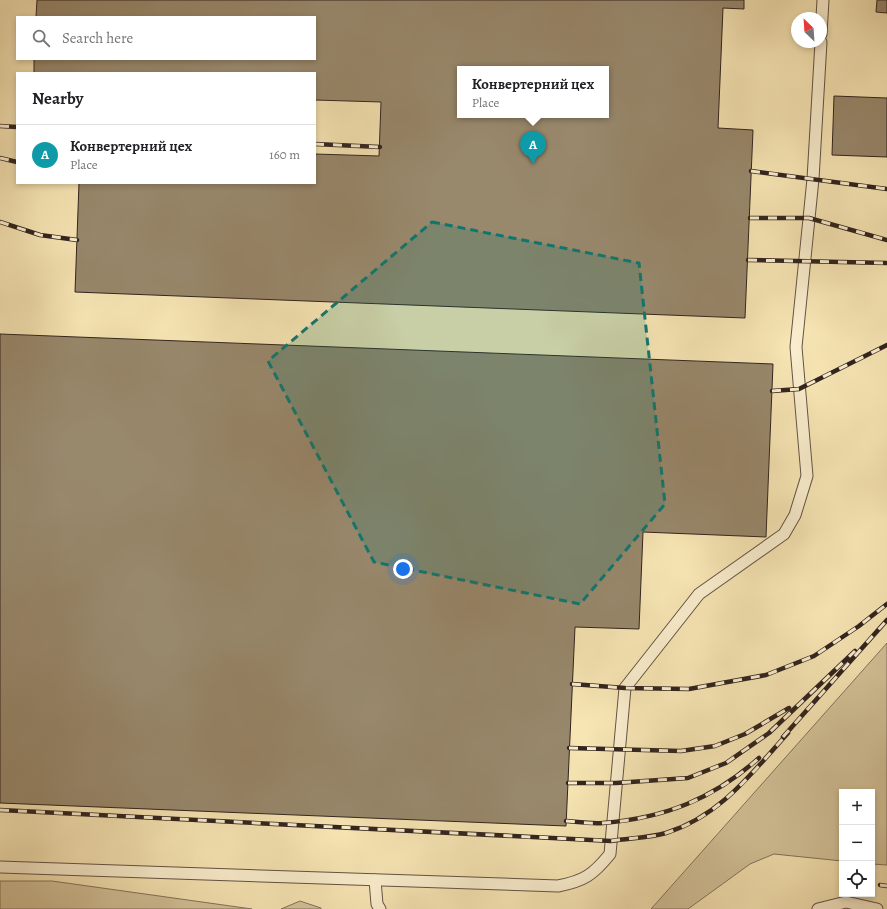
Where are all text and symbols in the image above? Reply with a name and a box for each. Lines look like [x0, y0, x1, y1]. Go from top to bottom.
north arrow [791, 12, 827, 48]
search box [16, 16, 316, 60]
icon: search [30, 27, 52, 49]
text: Search here [62, 28, 133, 48]
popup [457, 66, 609, 118]
text: Конвертерний цех [472, 74, 594, 94]
text: Nearby [32, 87, 83, 110]
text: Place [472, 94, 499, 111]
pin: A [520, 131, 546, 164]
text: Конвертерний цех [70, 136, 192, 156]
text: A [41, 146, 49, 163]
text: 160 m [269, 146, 300, 163]
text: Place [70, 156, 98, 173]
your location [393, 559, 413, 579]
map controls [839, 789, 875, 897]
button: + [839, 789, 875, 825]
button: − [839, 825, 875, 861]
button: locate [839, 861, 875, 897]

